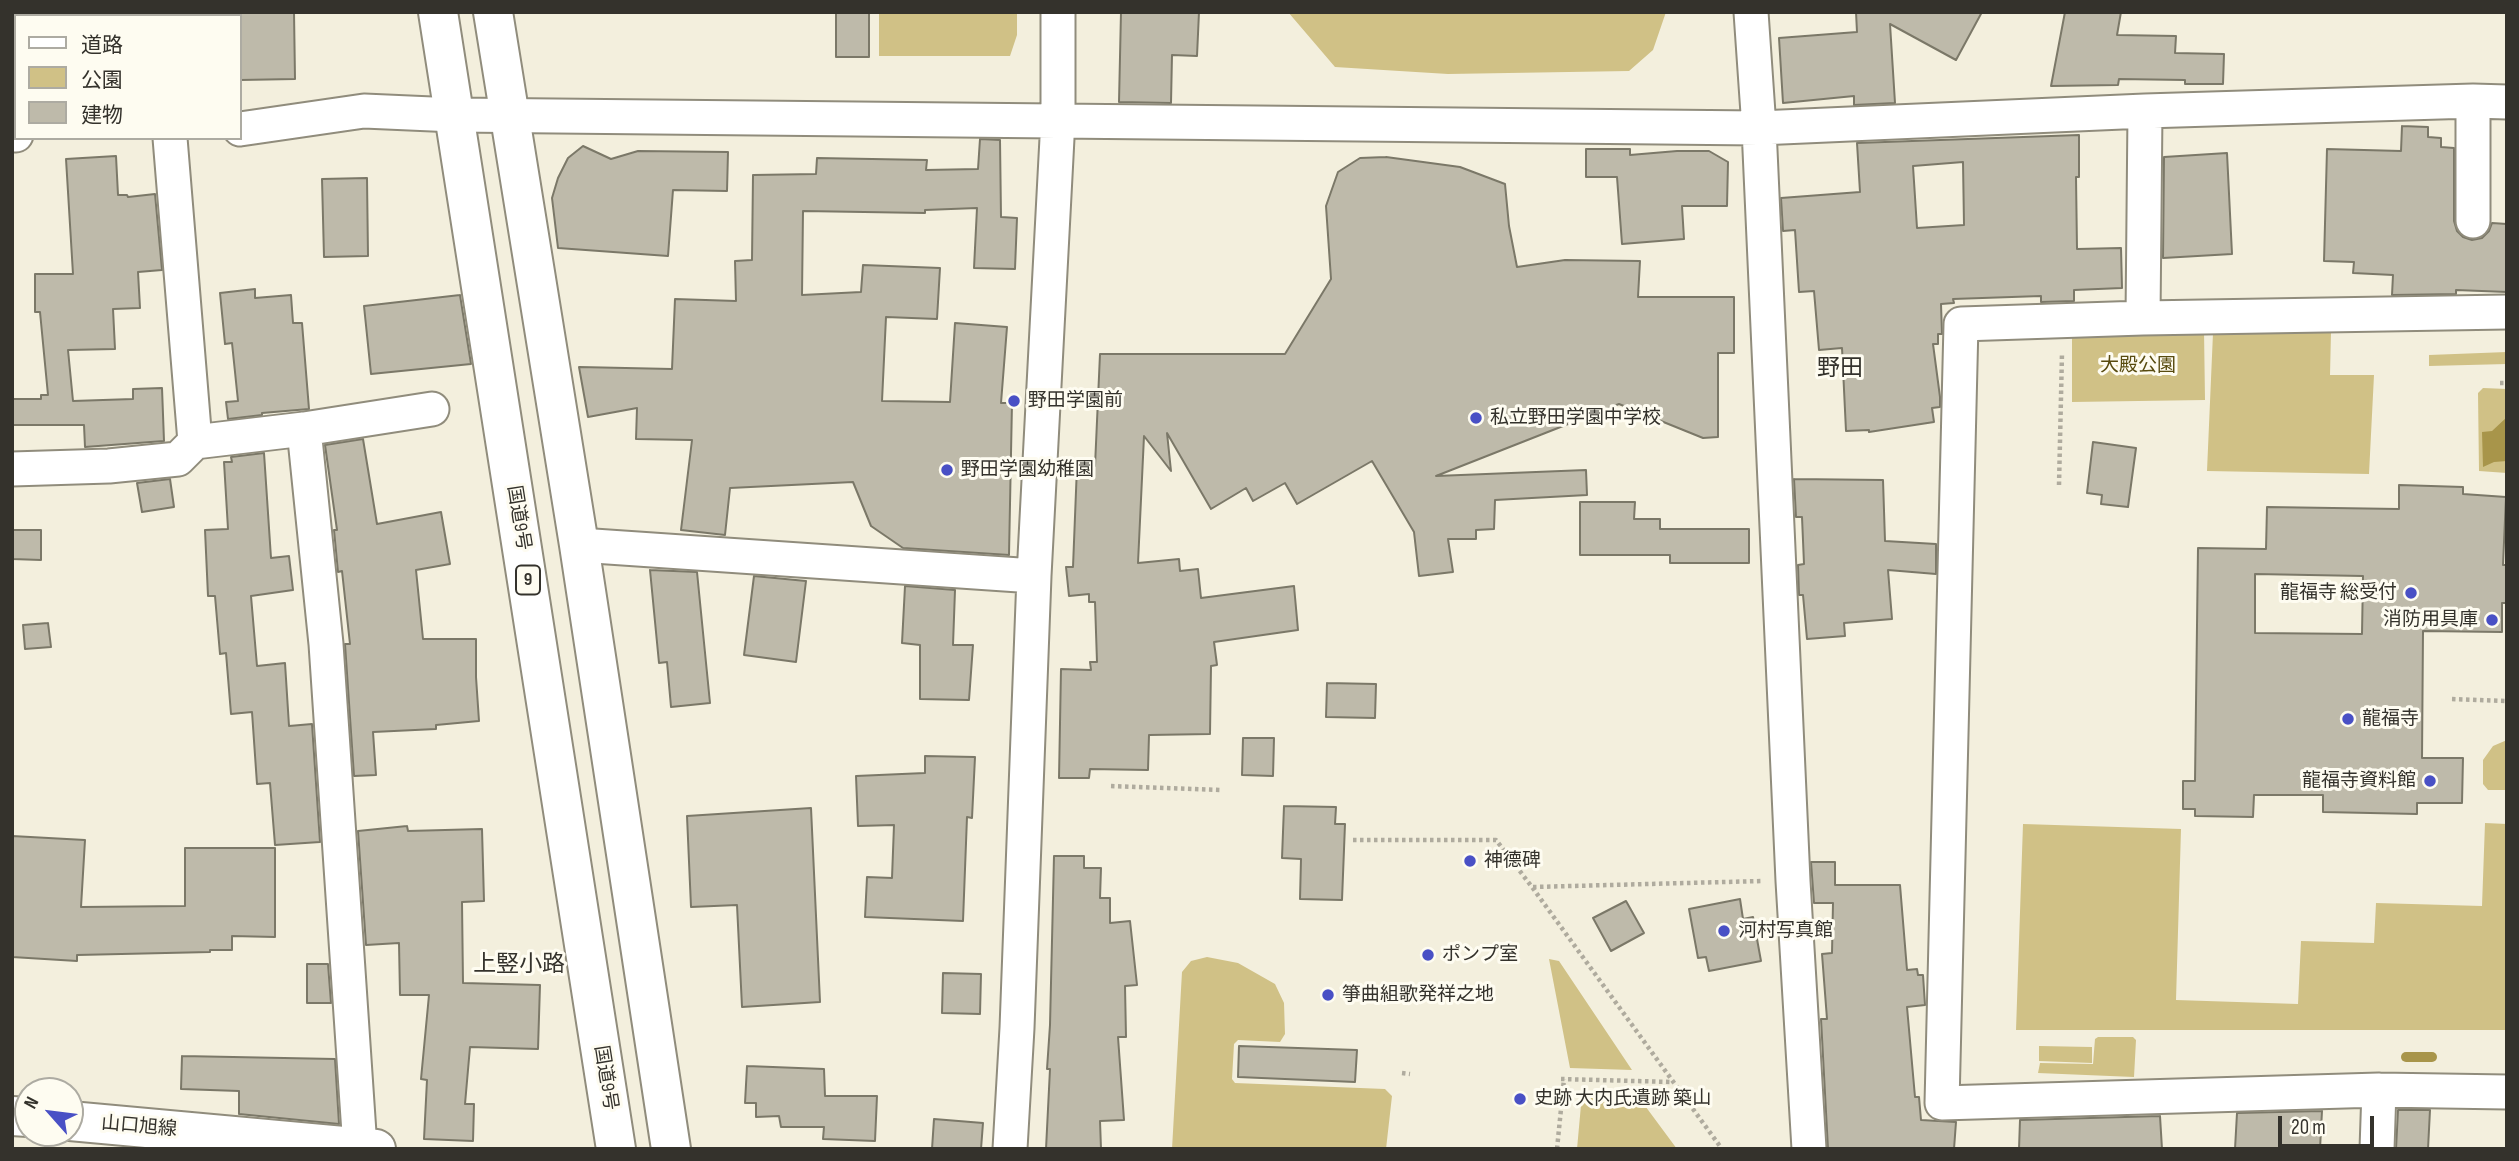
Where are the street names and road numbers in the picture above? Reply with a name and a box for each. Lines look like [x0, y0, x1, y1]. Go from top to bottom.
street label: 国道9号 [502, 484, 534, 552]
road number: 9 [516, 566, 540, 594]
street label: 国道9号 [589, 1044, 621, 1112]
street label: 山口旭線 [100, 1112, 178, 1142]

